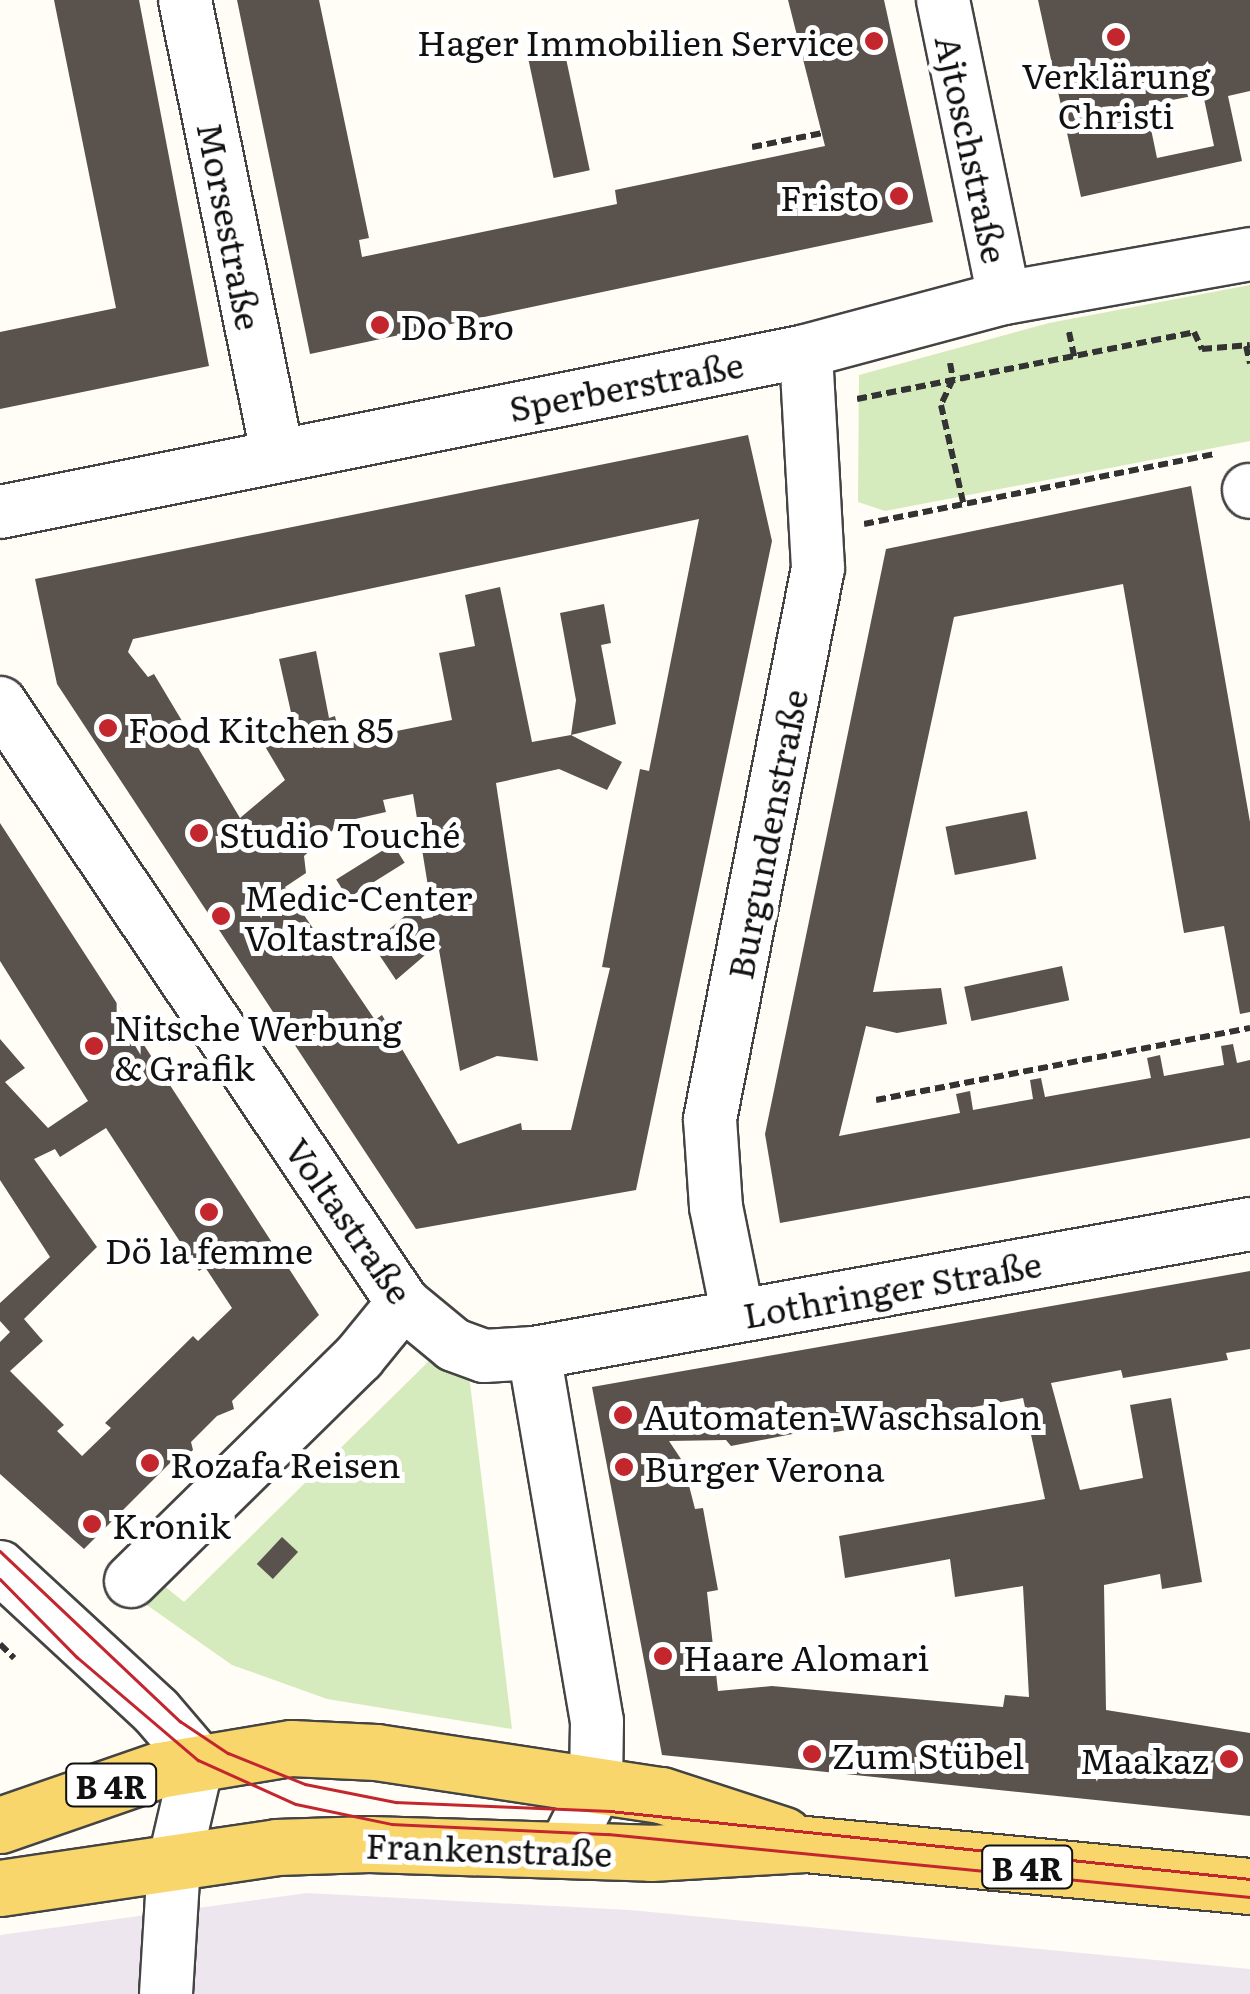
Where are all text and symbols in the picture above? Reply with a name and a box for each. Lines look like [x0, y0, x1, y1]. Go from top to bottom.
place label: Hager Immobilien Service [417, 20, 854, 62]
marker: Verklärung Christi [1105, 26, 1127, 48]
marker: Hager Immobilien Service [863, 30, 885, 52]
street label: Ajtoschstraße [928, 31, 1018, 267]
place label: Verklärung Christi [1021, 53, 1211, 135]
street label: Morsestraße [190, 119, 272, 333]
place label: Fristo [780, 175, 879, 217]
marker: Fristo [888, 185, 910, 207]
place label: Do Bro [400, 304, 514, 346]
marker: Do Bro [369, 314, 391, 336]
street label: Sperberstraße [505, 342, 747, 428]
street label: Burgundenstraße [717, 686, 815, 982]
place label: Food Kitchen 85 [128, 707, 394, 749]
marker: Food Kitchen 85 [97, 717, 119, 739]
place label: Studio Touché [219, 812, 460, 854]
marker: Studio Touché [188, 822, 210, 844]
place label: Medic-Center Voltastraße [244, 875, 472, 957]
marker: Medic-Center Voltastraße [208, 903, 234, 929]
place label: Nitsche Werbung & Grafik [114, 1005, 402, 1087]
marker: Nitsche Werbung & Grafik [83, 1035, 105, 1057]
street label: Voltastraße [278, 1129, 422, 1311]
marker: Dö la femme [198, 1201, 220, 1223]
place label: Dö la femme [105, 1228, 313, 1270]
street label: Lothringer Straße [740, 1241, 1044, 1335]
place label: Automaten-Waschsalon [643, 1394, 1042, 1436]
marker: Automaten-Waschsalon [612, 1404, 634, 1426]
place label: Rozafa Reisen [170, 1442, 401, 1484]
place label: Burger Verona [644, 1446, 885, 1488]
marker: Rozafa Reisen [139, 1452, 161, 1474]
marker: Burger Verona [613, 1456, 635, 1478]
place label: Kronik [112, 1503, 231, 1545]
marker: Kronik [81, 1513, 103, 1535]
place label: Haare Alomari [683, 1635, 929, 1677]
marker: Haare Alomari [652, 1645, 674, 1667]
place label: Zum Stübel [832, 1733, 1024, 1775]
place label: Maakaz [1080, 1738, 1209, 1780]
marker: Zum Stübel [801, 1743, 823, 1765]
marker: Maakaz [1218, 1748, 1240, 1770]
road number: B 4R [64, 1758, 158, 1812]
street label: Frankenstraße [365, 1823, 613, 1873]
road number: B 4R [980, 1840, 1074, 1894]

